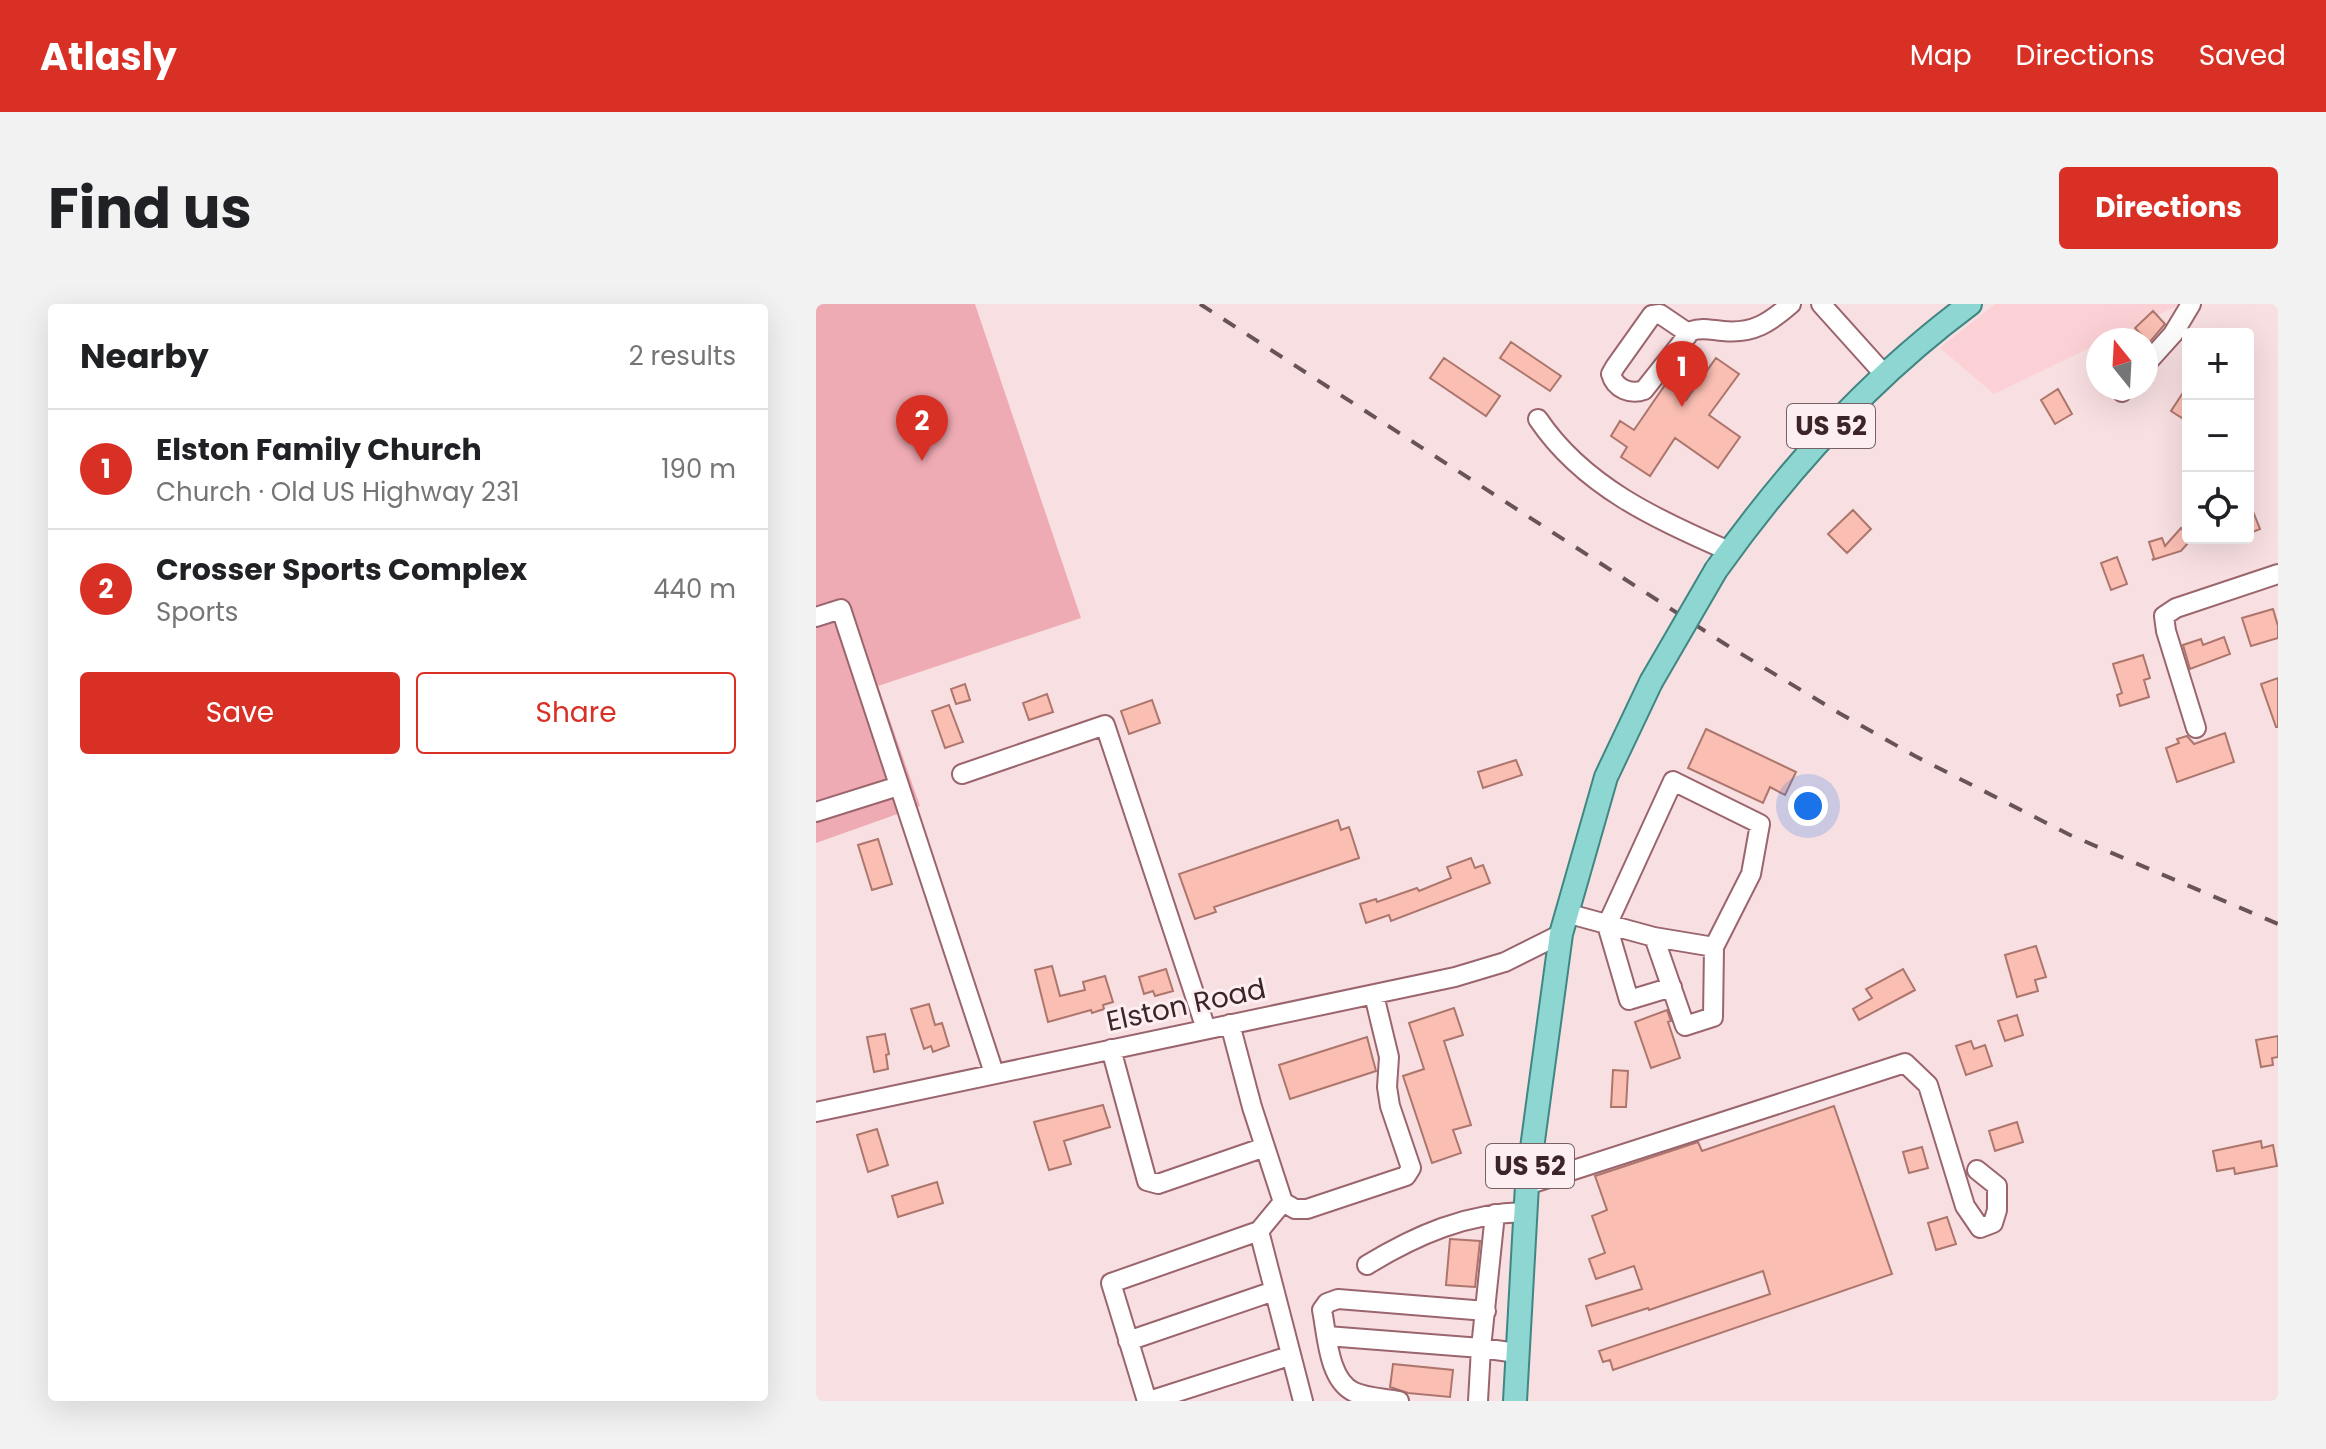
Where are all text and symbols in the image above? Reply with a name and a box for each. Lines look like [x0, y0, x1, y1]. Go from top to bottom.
text: Atlasly [40, 30, 177, 83]
text: Map [1910, 36, 1972, 75]
text: Directions [2016, 36, 2155, 75]
text: Saved [2199, 36, 2286, 75]
button: Directions [2059, 167, 2278, 249]
text: Find us [48, 169, 252, 248]
north arrow [2086, 328, 2158, 400]
map controls [2182, 328, 2254, 544]
button: + [2182, 328, 2254, 400]
text: Nearby [80, 332, 209, 380]
text: 2 results [629, 338, 736, 374]
pin: 1 [1656, 341, 1708, 407]
pin: 2 [896, 395, 948, 461]
button: − [2182, 400, 2254, 472]
road number: US 52 [1787, 404, 1875, 448]
text: Elston Family Church [156, 428, 482, 471]
text: 1 [101, 451, 111, 487]
text: 190 m [661, 451, 736, 487]
button: locate [2182, 472, 2254, 544]
text: Church · Old US Highway 231 [156, 474, 520, 510]
text: Crosser Sports Complex [156, 548, 527, 591]
text: 2 [99, 571, 113, 607]
text: 440 m [653, 571, 736, 607]
text: Sports [156, 594, 238, 630]
button: Save [80, 672, 400, 754]
button: Share [416, 672, 736, 754]
your location [1788, 786, 1828, 826]
street label: Elston Road [1103, 969, 1269, 1041]
road number: US 52 [1486, 1144, 1574, 1188]

